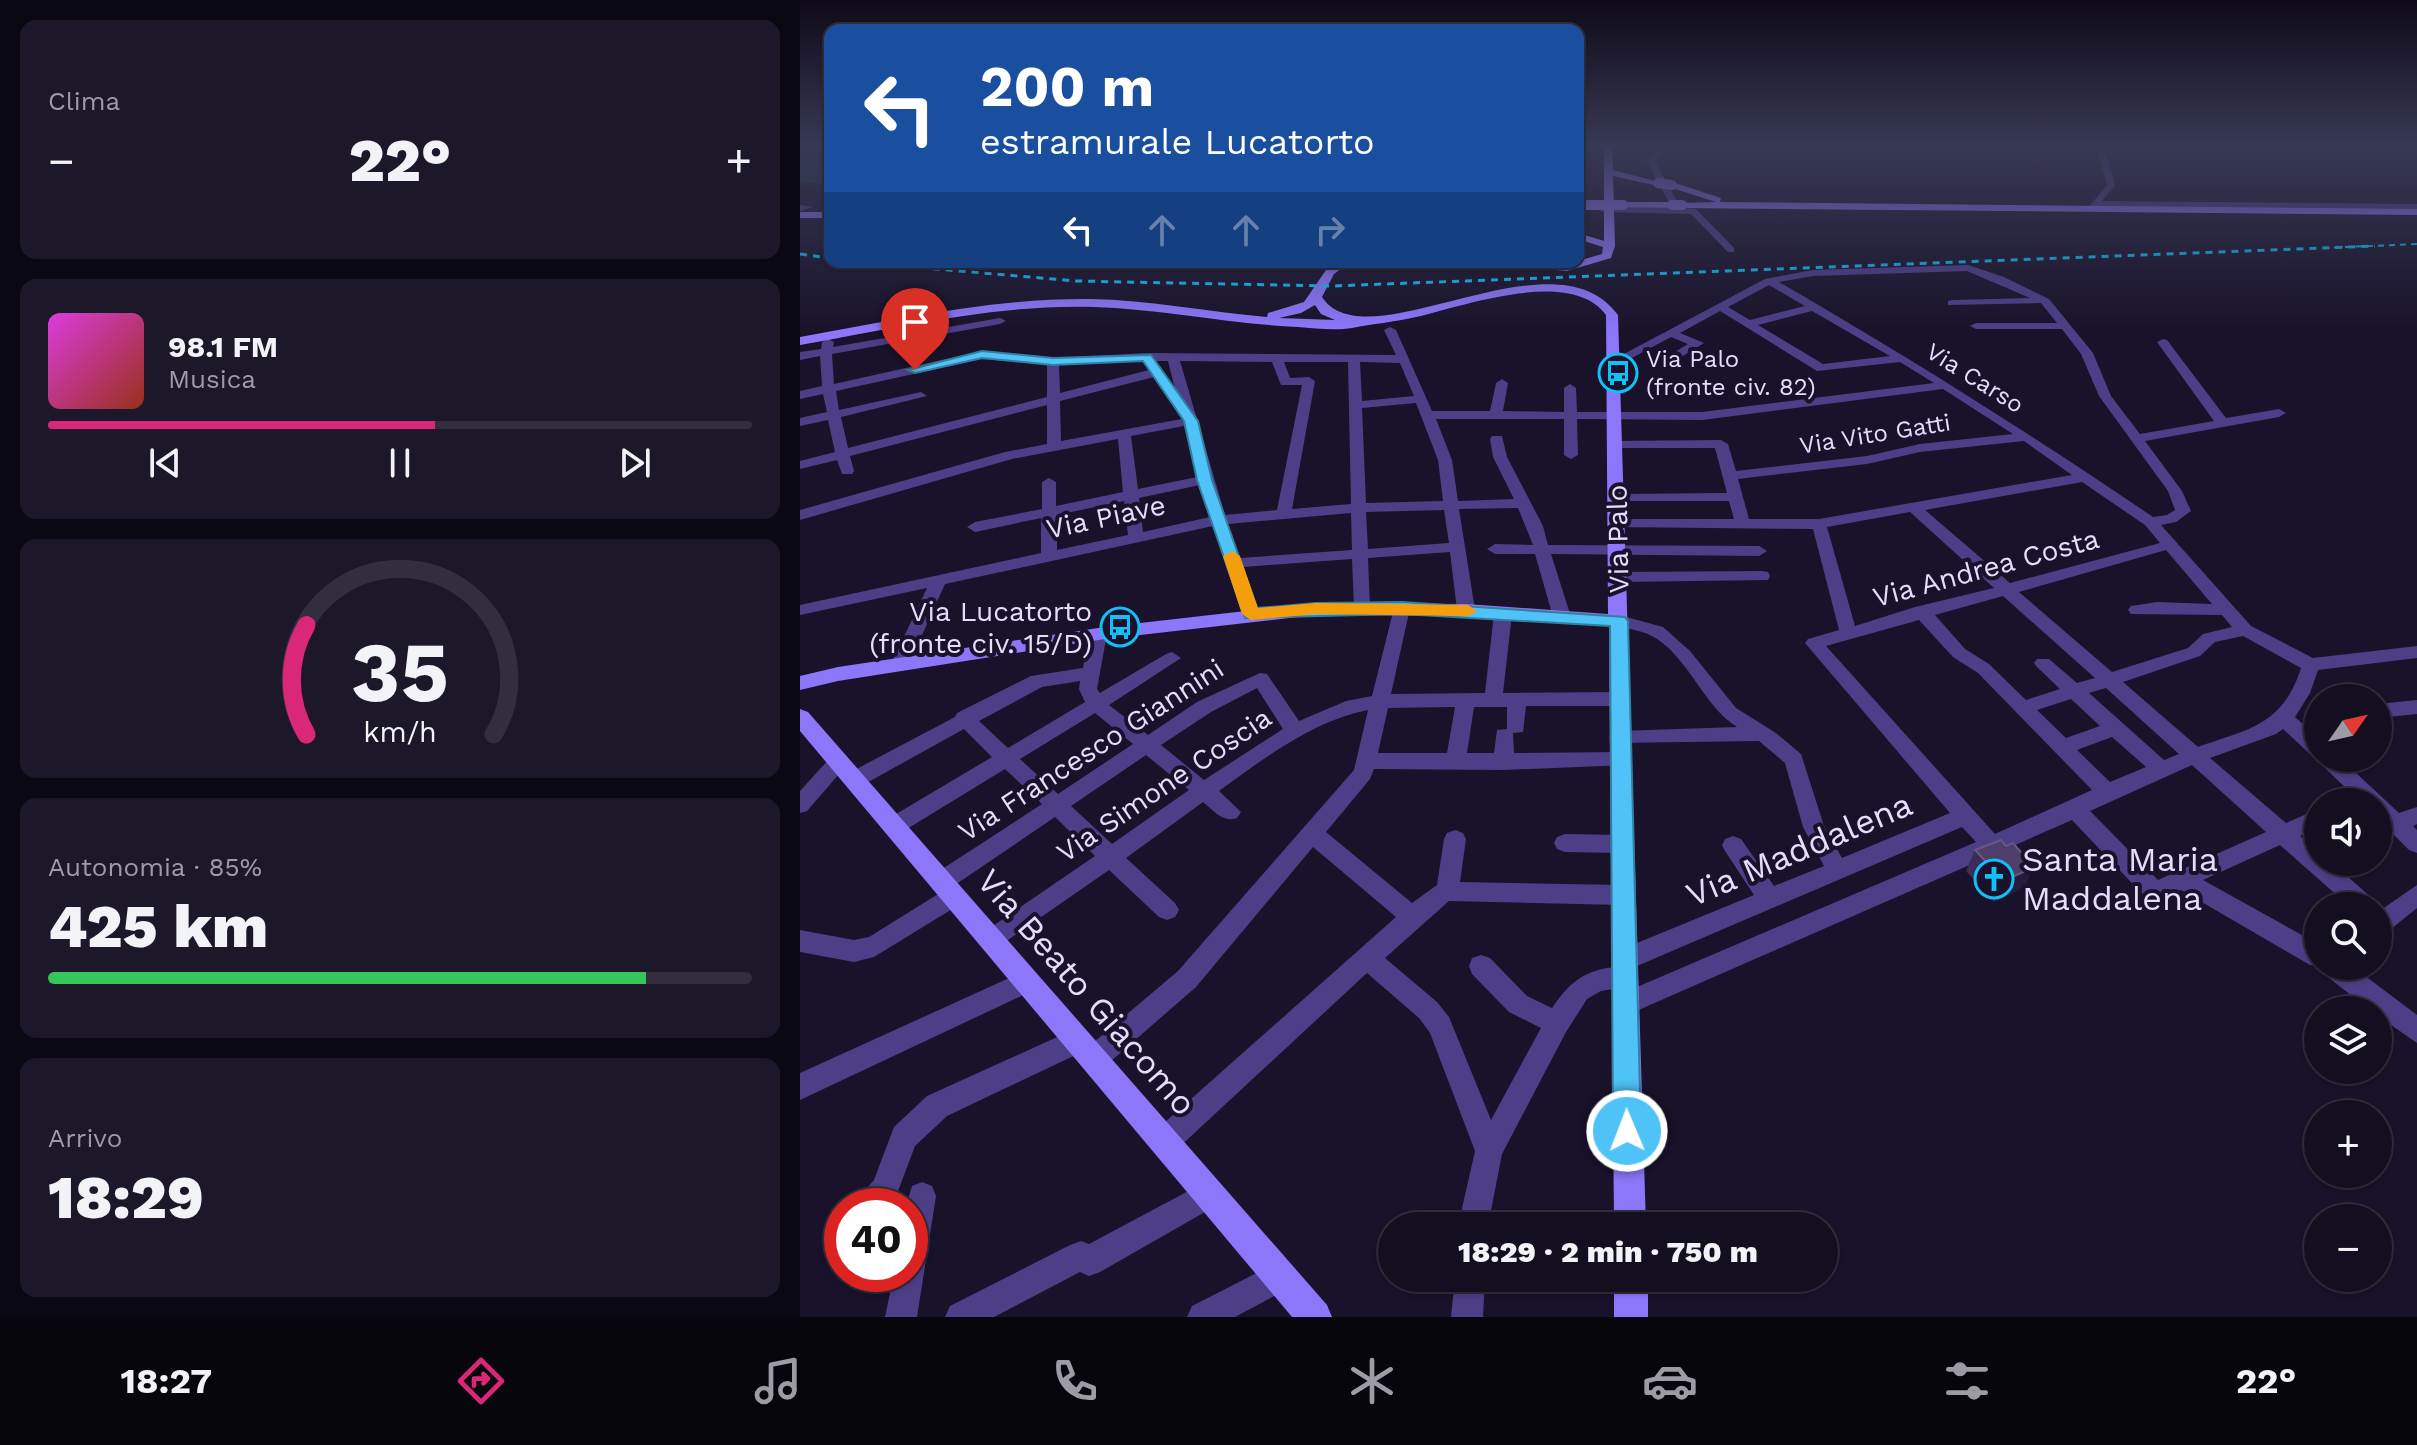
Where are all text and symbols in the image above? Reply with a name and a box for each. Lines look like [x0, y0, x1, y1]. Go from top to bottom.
text: 200 m [980, 54, 1154, 120]
icon: left [848, 56, 952, 160]
text: Clima [48, 86, 120, 116]
text: estramurale Lucatorto [980, 121, 1375, 163]
text: 22° [349, 125, 451, 196]
text: − [48, 135, 75, 187]
text: + [725, 135, 752, 187]
icon: left [1056, 208, 1100, 252]
icon: ahead [1140, 208, 1184, 252]
icon: ahead [1224, 208, 1268, 252]
icon: right [1308, 208, 1352, 252]
pin [881, 288, 949, 370]
icon: arrive [893, 300, 937, 344]
text: 98.1 FM [168, 329, 278, 364]
street label: Via Carso [1921, 337, 2029, 419]
place label: Via Palo (fronte civ. 82) [1646, 345, 1816, 401]
bus stop icon: Via Palo (fronte civ. 82) [1597, 352, 1639, 394]
text: Musica [168, 364, 256, 394]
street label: Via Vito Gatti [1798, 408, 1952, 460]
icon: previous [143, 441, 187, 485]
icon: pause [378, 441, 422, 485]
icon: next [613, 441, 657, 485]
street label: Via Palo [1601, 484, 1635, 594]
street label: Via Piave [1043, 488, 1169, 546]
street label: Via Andrea Costa [1869, 522, 2103, 614]
place label: Via Lucatorto (fronte civ. 15/D) [869, 595, 1092, 660]
bus stop icon: Via Lucatorto (fronte civ. 15/D) [1099, 606, 1141, 648]
text: 35 [351, 623, 449, 720]
street label: Via Francesco Giannini [952, 652, 1230, 848]
north arrow [2304, 684, 2392, 772]
map controls [2304, 684, 2392, 1292]
street label: Via Simone Coscia [1050, 701, 1278, 869]
text: km/h [363, 715, 437, 749]
street label: Via Maddalena [1680, 783, 1918, 915]
button: sound [2304, 788, 2392, 876]
place label: Santa Maria Maddalena [2022, 839, 2218, 918]
text: Autonomia · 85% [48, 852, 262, 882]
church icon: Santa Maria Maddalena [1973, 858, 2015, 900]
street label: Via Beato Giacomo [969, 861, 1205, 1123]
text: 425 km [48, 891, 268, 962]
button: search [2304, 892, 2392, 980]
button: layers [2304, 996, 2392, 1084]
position arrow [1585, 1089, 1669, 1173]
button: + [2304, 1100, 2392, 1188]
text: Arrivo [48, 1123, 122, 1153]
text: 18:29 [48, 1162, 204, 1233]
speed limit sign: 40 [824, 1188, 928, 1292]
button: − [2304, 1204, 2392, 1292]
text: 18:29 · 2 min · 750 m [1458, 1234, 1758, 1269]
icon: directions [453, 1353, 509, 1409]
icon: music [750, 1353, 806, 1409]
icon: phone [1047, 1353, 1103, 1409]
icon: climate [1344, 1353, 1400, 1409]
icon: car [1642, 1353, 1698, 1409]
icon: filters [1939, 1353, 1995, 1409]
text: 18:27 [121, 1360, 212, 1402]
text: 22° [2236, 1360, 2296, 1402]

